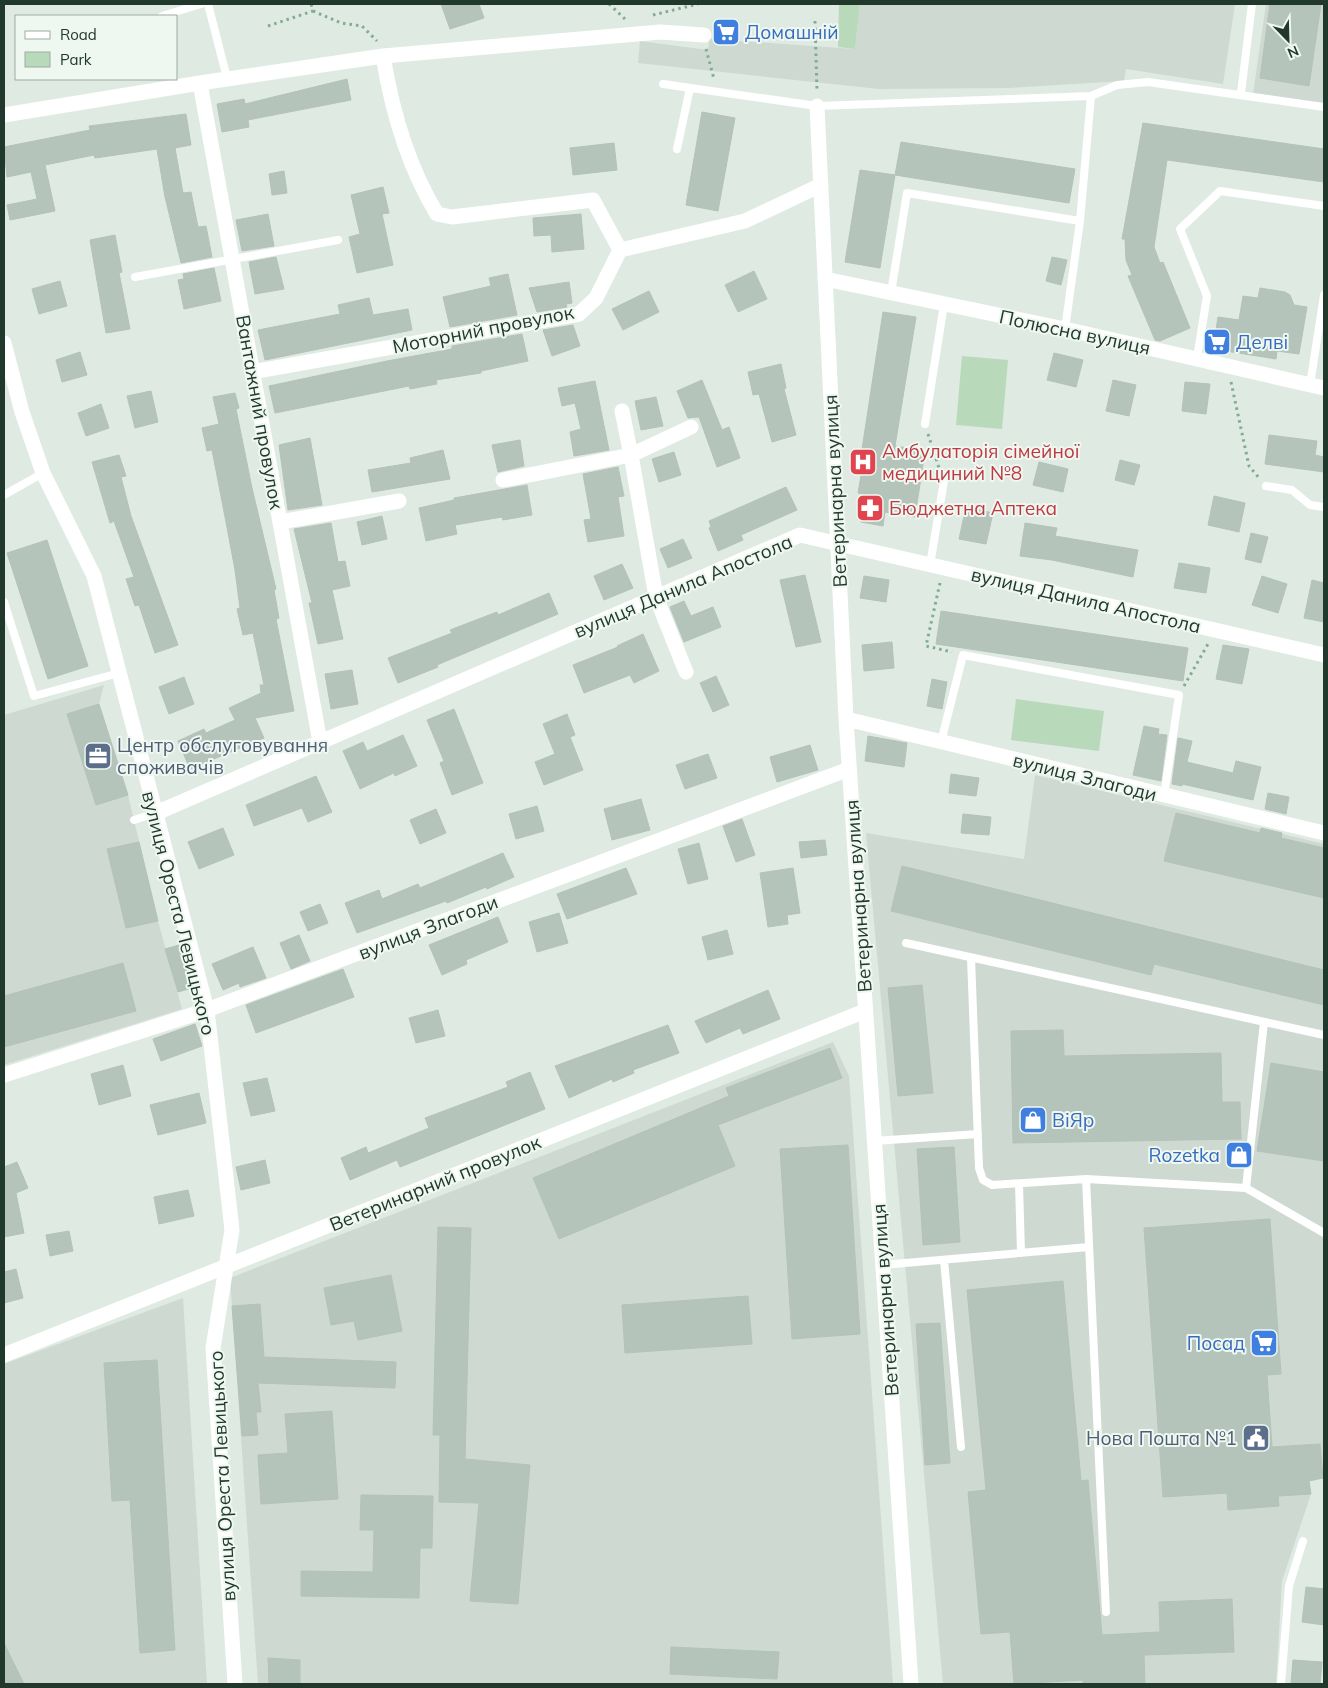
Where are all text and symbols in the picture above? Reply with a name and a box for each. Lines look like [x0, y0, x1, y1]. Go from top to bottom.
legend [15, 15, 178, 80]
north arrow [1263, 15, 1313, 65]
supermarket icon: Домашній [711, 17, 741, 47]
place label: Домашній [745, 20, 839, 44]
text: Road [60, 25, 97, 44]
text: N [1285, 42, 1301, 62]
text: Park [60, 50, 92, 69]
street label: Моторний провулок [390, 300, 576, 358]
street label: Полюсна вулиця [997, 304, 1153, 360]
street label: Вантажний провулок [231, 313, 289, 512]
supermarket icon: Делві [1202, 327, 1232, 357]
place label: Делві [1236, 330, 1288, 354]
street label: Ветеринарна вулиця [818, 394, 852, 588]
place label: Амбулаторія сімейної медициний №8 [882, 439, 1080, 485]
hospital icon: Амбулаторія сімейної медициний №8 [848, 447, 878, 477]
pharmacy icon: Бюджетна Аптека [855, 493, 885, 523]
place label: Бюджетна Аптека [889, 496, 1057, 520]
street label: вулиця Данила Апостола [570, 529, 796, 643]
street label: вулиця Данила Апостола [969, 562, 1203, 638]
place label: Центр обслуговування споживачів [117, 733, 328, 779]
office icon: Центр обслуговування споживачів [83, 741, 113, 771]
street label: вулиця Злагоди [1011, 748, 1159, 806]
street label: вулиця Ореста Левицького [137, 788, 221, 1038]
street label: Ветеринарна вулиця [839, 799, 877, 993]
street label: вулиця Злагоди [355, 889, 501, 965]
shop icon: ВіЯр [1018, 1105, 1048, 1135]
place label: ВіЯр [1052, 1108, 1094, 1132]
street label: Ветеринарний провулок [326, 1129, 545, 1236]
shop icon: Rozetka [1224, 1140, 1254, 1170]
place label: Rozetka [1149, 1143, 1220, 1167]
street label: Ветеринарна вулиця [866, 1203, 904, 1397]
supermarket icon: Посад [1249, 1328, 1279, 1358]
place label: Посад [1187, 1331, 1245, 1355]
street label: вулиця Ореста Левицького [203, 1350, 241, 1602]
public building icon: Нова Пошта №1 [1241, 1423, 1271, 1453]
place label: Нова Пошта №1 [1086, 1426, 1237, 1450]

